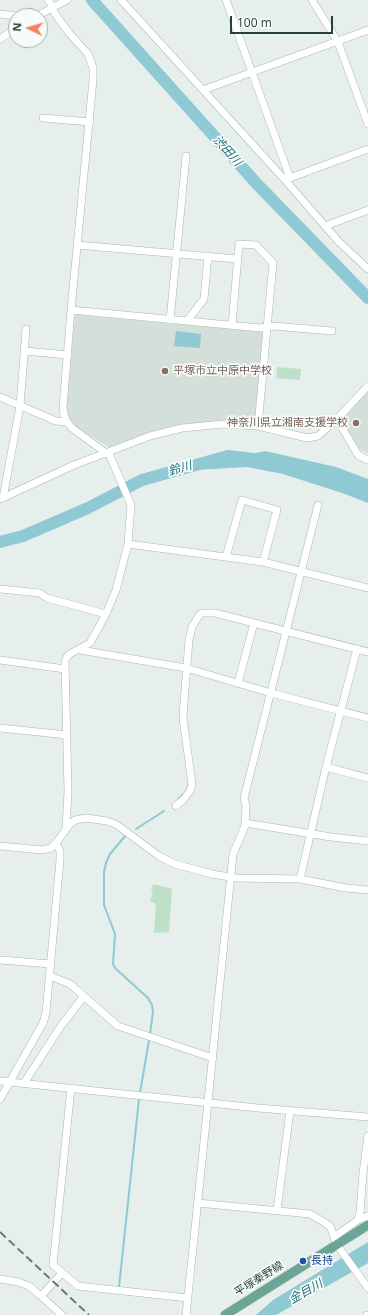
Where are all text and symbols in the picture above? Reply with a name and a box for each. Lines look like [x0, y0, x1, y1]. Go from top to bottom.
north arrow [8, 8, 48, 48]
scale bar [232, 8, 335, 34]
text: 100 m [237, 14, 272, 31]
text: N [9, 22, 24, 32]
water label: 渋田川 [210, 133, 244, 169]
place label: 平塚市立中原中学校 [173, 364, 272, 378]
marker: 平塚市立中原中学校 [160, 366, 170, 376]
place label: 神奈川県立湘南支援学校 [227, 416, 348, 430]
marker: 神奈川県立湘南支援学校 [351, 418, 361, 428]
water label: 鈴川 [166, 459, 194, 479]
place label: 長持 [311, 1254, 333, 1268]
marker: 長持 [298, 1256, 308, 1266]
street label: 平塚秦野線 [232, 1259, 286, 1299]
water label: 金目川 [287, 1277, 325, 1307]

